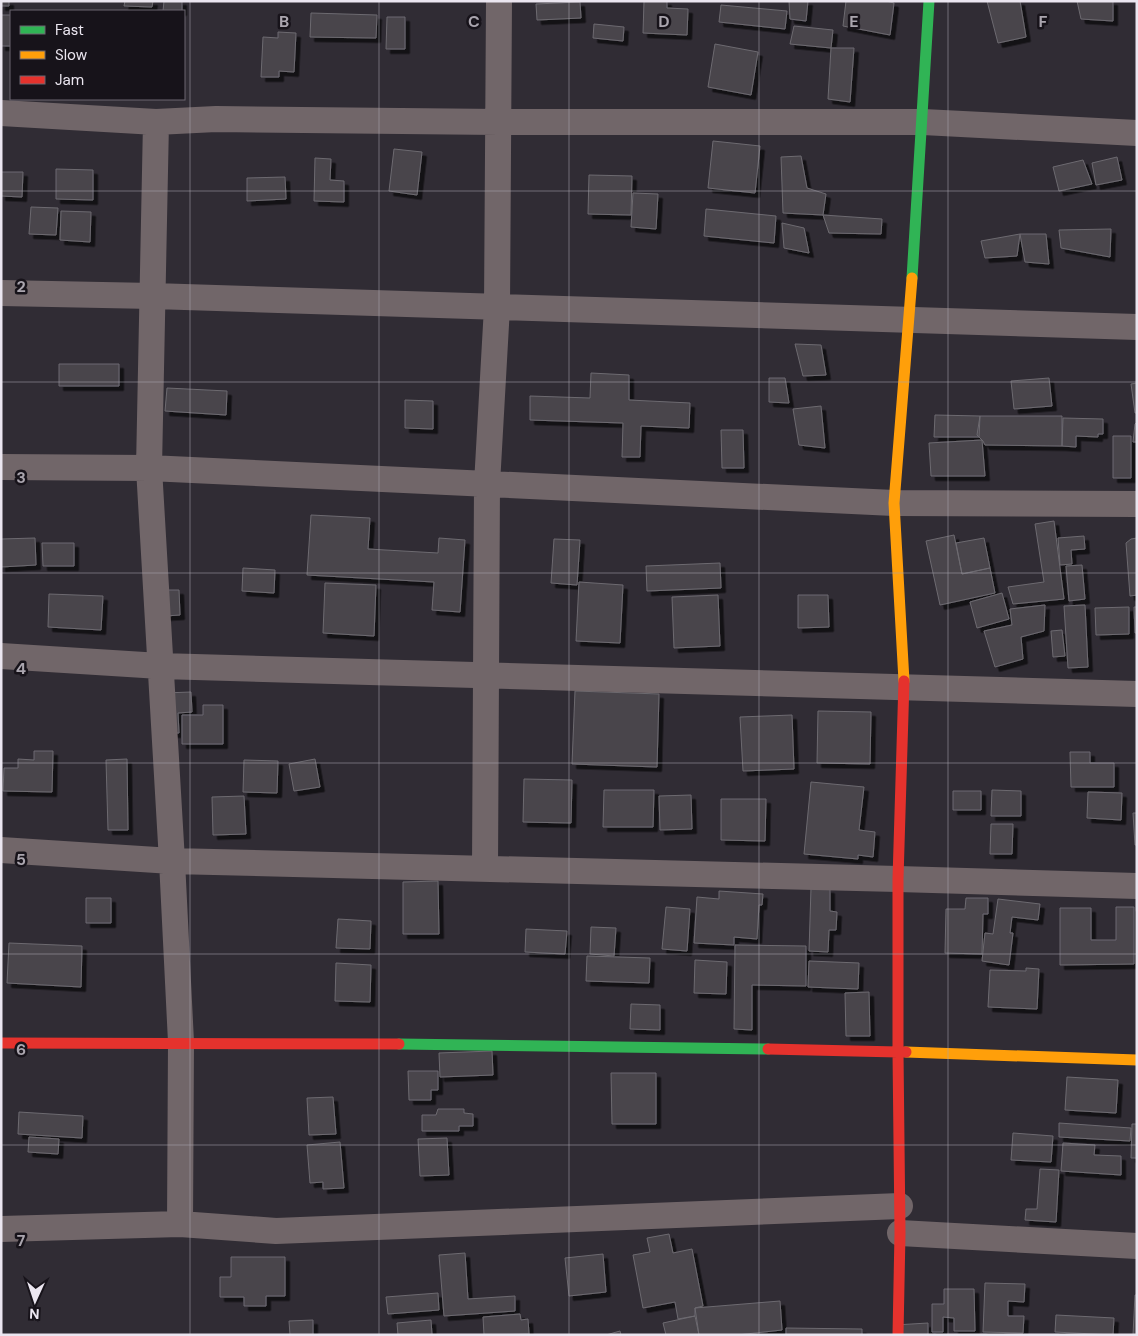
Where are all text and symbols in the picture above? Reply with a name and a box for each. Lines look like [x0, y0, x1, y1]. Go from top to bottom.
legend [10, 10, 185, 100]
text: B [279, 11, 289, 32]
text: C [468, 11, 480, 32]
text: D [658, 11, 670, 32]
text: E [849, 11, 859, 32]
text: F [1039, 11, 1048, 32]
text: Fast [55, 20, 84, 40]
text: Slow [55, 45, 88, 65]
text: Jam [55, 70, 84, 90]
text: 2 [16, 276, 26, 297]
text: 3 [16, 467, 26, 488]
text: 4 [16, 658, 26, 679]
text: 5 [16, 849, 26, 870]
text: 6 [16, 1039, 26, 1060]
text: 7 [17, 1230, 26, 1251]
north arrow [10, 1276, 60, 1326]
text: N [29, 1305, 40, 1323]

